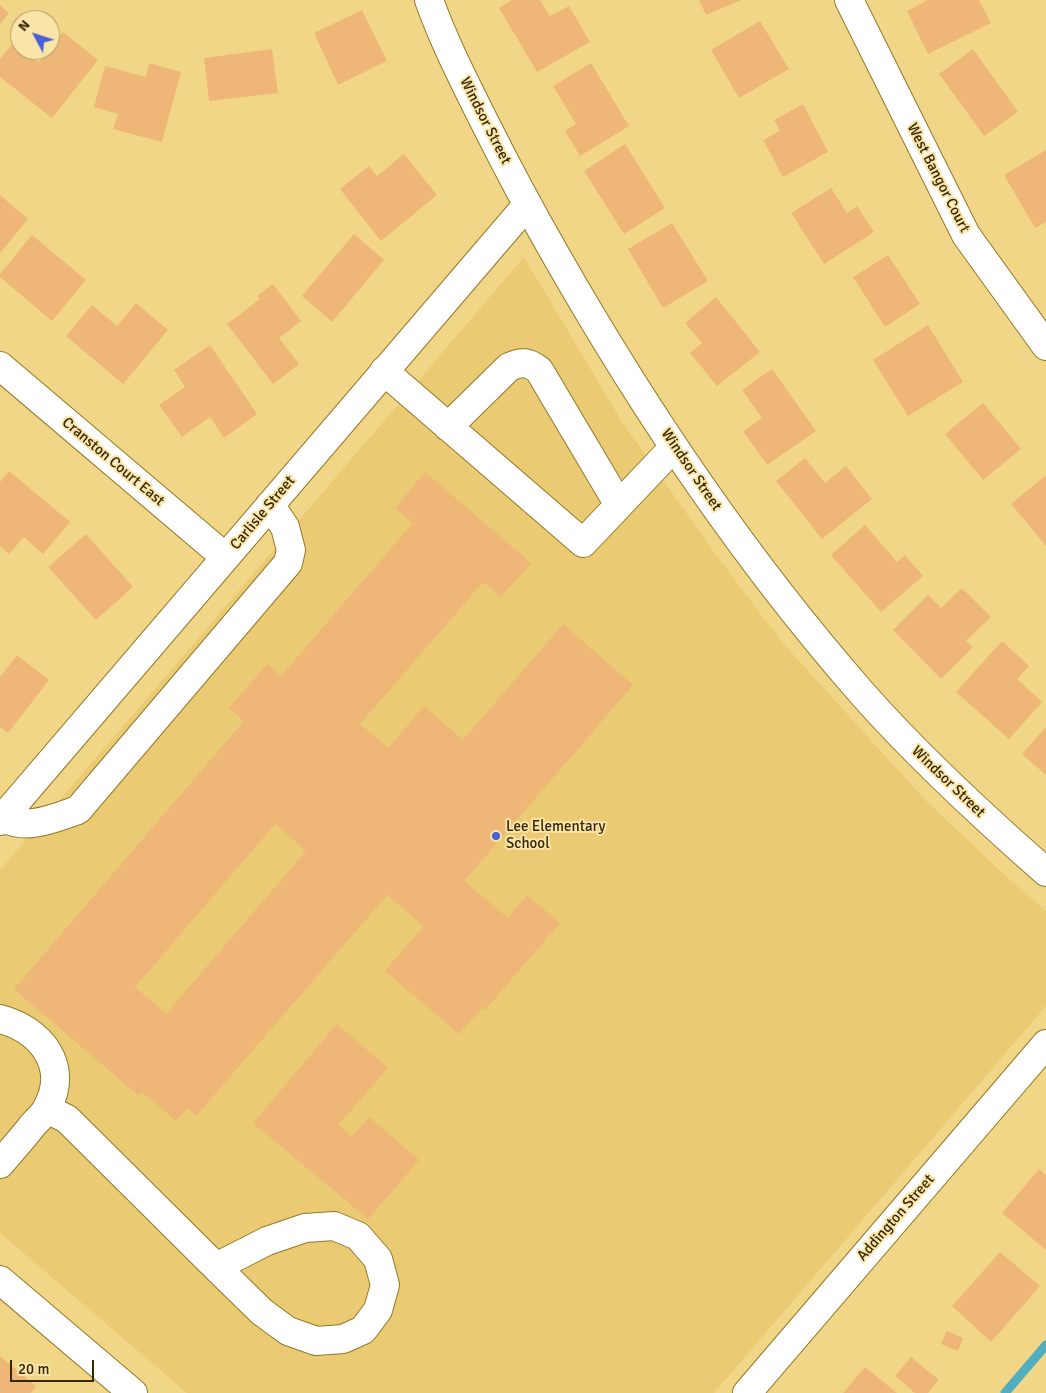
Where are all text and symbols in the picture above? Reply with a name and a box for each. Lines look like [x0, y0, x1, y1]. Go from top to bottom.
north arrow [10, 10, 60, 60]
text: N [14, 16, 34, 35]
street label: Windsor Street [455, 74, 515, 168]
street label: West Bangor Court [903, 120, 973, 236]
street label: Cranston Court East [58, 414, 168, 510]
street label: Windsor Street [657, 426, 725, 514]
street label: Carlisle Street [227, 472, 299, 554]
street label: Windsor Street [908, 742, 988, 822]
place label: Lee Elementary School [506, 818, 605, 853]
marker: Lee Elementary School [490, 830, 502, 842]
street label: Addington Street [854, 1171, 938, 1265]
scale bar [12, 1350, 96, 1382]
text: 20 m [18, 1360, 49, 1378]

